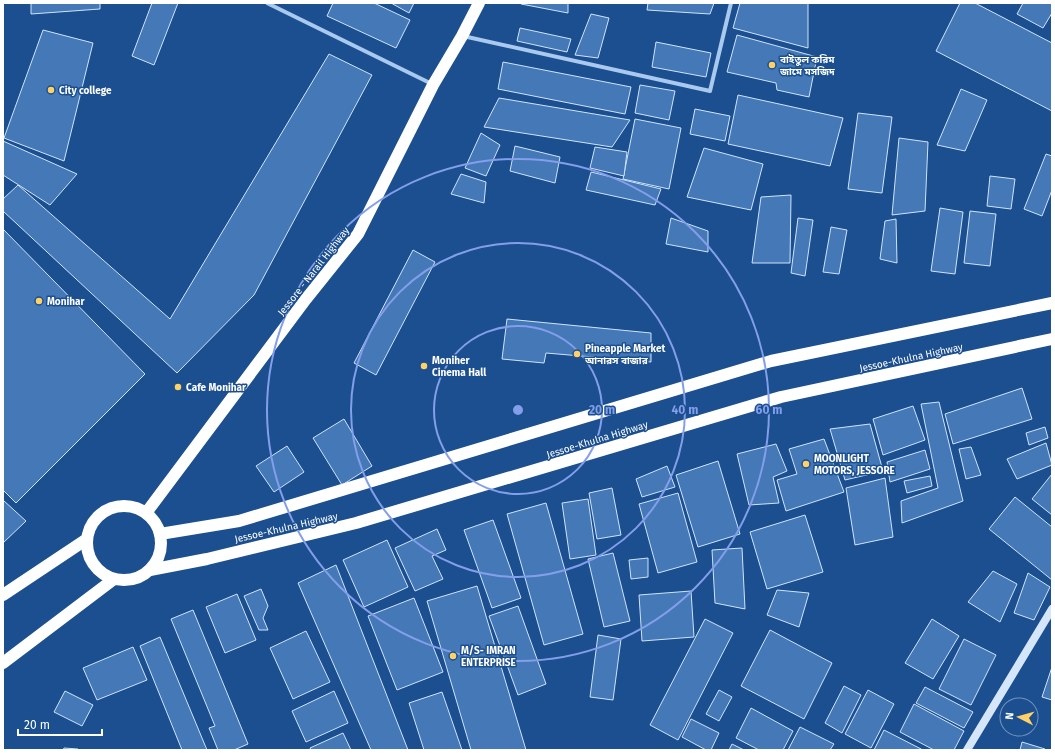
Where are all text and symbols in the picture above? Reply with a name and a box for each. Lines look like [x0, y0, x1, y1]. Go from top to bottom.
place label: বাইতুল করিম জামে মসজিদ [779, 54, 835, 78]
marker: বাইতুল করিম জামে মসজিদ [767, 60, 777, 70]
marker: City college [46, 85, 56, 95]
place label: City college [59, 85, 112, 97]
street label: Jessore - Narail Highway [275, 225, 352, 318]
marker: Monihar [34, 296, 44, 306]
place label: Monihar [47, 296, 86, 308]
street label: Jessoe-Khulna Highway [858, 341, 964, 375]
place label: Pineapple Market আনারস বাজার [584, 343, 665, 367]
marker: Pineapple Market আনারস বাজার [572, 349, 582, 359]
place label: Moniher Cinema Hall [432, 355, 486, 379]
marker: Moniher Cinema Hall [419, 361, 429, 371]
marker: Cafe Monihar [173, 382, 183, 392]
place label: Cafe Monihar [186, 382, 247, 394]
centre of rings [511, 403, 525, 417]
text: 20 m [589, 403, 615, 417]
text: 40 m [672, 403, 698, 417]
text: 60 m [756, 403, 782, 417]
street label: Jessoe-Khulna Highway [545, 419, 650, 461]
place label: MOONLIGHT MOTORS, JESSORE [814, 453, 895, 477]
marker: MOONLIGHT MOTORS, JESSORE [801, 459, 811, 469]
street label: Jessoe-Khulna Highway [234, 510, 339, 546]
place label: M/S- IMRAN ENTERPRISE [461, 645, 516, 669]
marker: M/S- IMRAN ENTERPRISE [448, 651, 458, 661]
north arrow [999, 697, 1039, 737]
scale bar [18, 711, 102, 737]
text: N [1003, 712, 1016, 720]
text: 20 m [24, 718, 50, 732]

